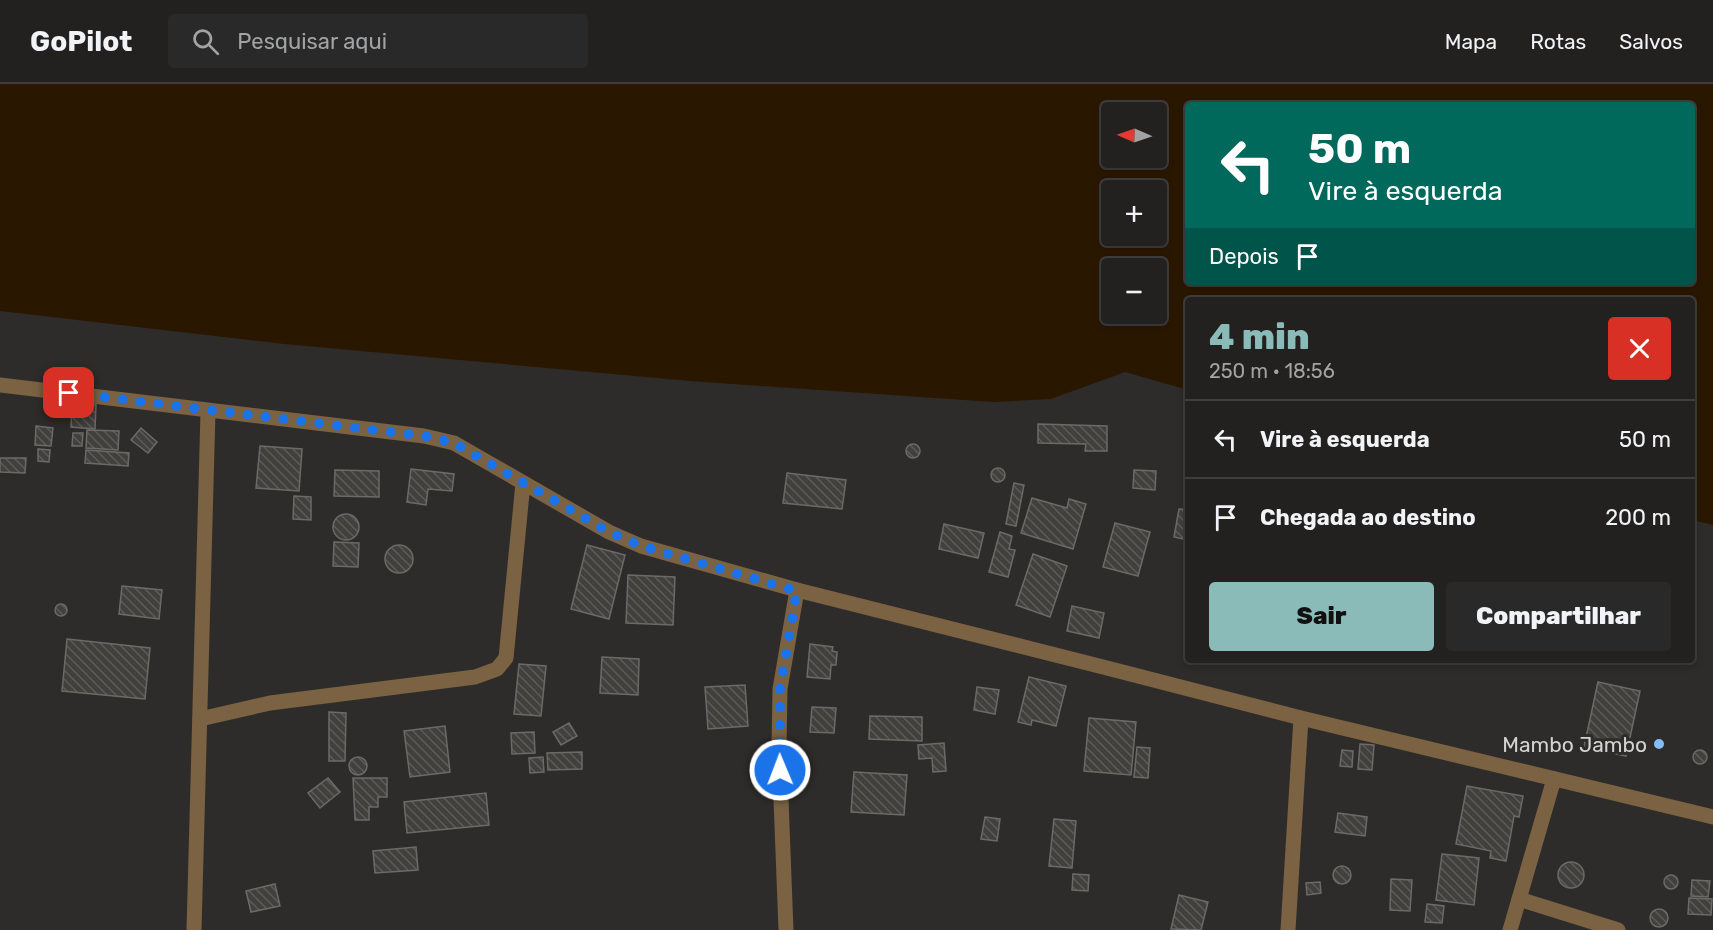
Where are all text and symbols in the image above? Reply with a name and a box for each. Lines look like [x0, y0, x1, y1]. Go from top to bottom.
search box [168, 14, 588, 68]
text: GoPilot [30, 25, 132, 58]
icon: search [189, 25, 222, 58]
text: Pesquisar aqui [237, 28, 387, 55]
text: Mapa [1445, 29, 1497, 54]
text: Rotas [1530, 29, 1586, 54]
text: Salvos [1619, 29, 1683, 54]
north arrow [1101, 102, 1167, 168]
map controls [1101, 102, 1167, 324]
text: 50 m [1308, 124, 1411, 174]
icon: left [1209, 126, 1287, 204]
text: Vire à esquerda [1308, 175, 1503, 207]
button: + [1101, 180, 1167, 246]
icon: arrive [1291, 240, 1324, 273]
text: Depois [1209, 243, 1279, 270]
button: − [1101, 258, 1167, 324]
text: 4 min [1209, 315, 1310, 358]
button: close [1608, 317, 1671, 380]
text: 250 m · 18:56 [1209, 359, 1335, 383]
pin [43, 367, 94, 418]
icon: arrive [52, 376, 85, 409]
icon: left [1209, 423, 1242, 456]
text: Vire à esquerda [1260, 426, 1430, 453]
text: 50 m [1619, 426, 1671, 453]
icon: arrive [1209, 501, 1242, 534]
text: Chegada ao destino [1260, 504, 1476, 531]
text: 200 m [1605, 504, 1671, 531]
button: Sair [1209, 582, 1434, 651]
button: Compartilhar [1446, 582, 1671, 651]
place label: Mambo Jambo [1502, 732, 1647, 757]
marker: Mambo Jambo [1652, 737, 1666, 751]
position arrow [748, 738, 812, 802]

